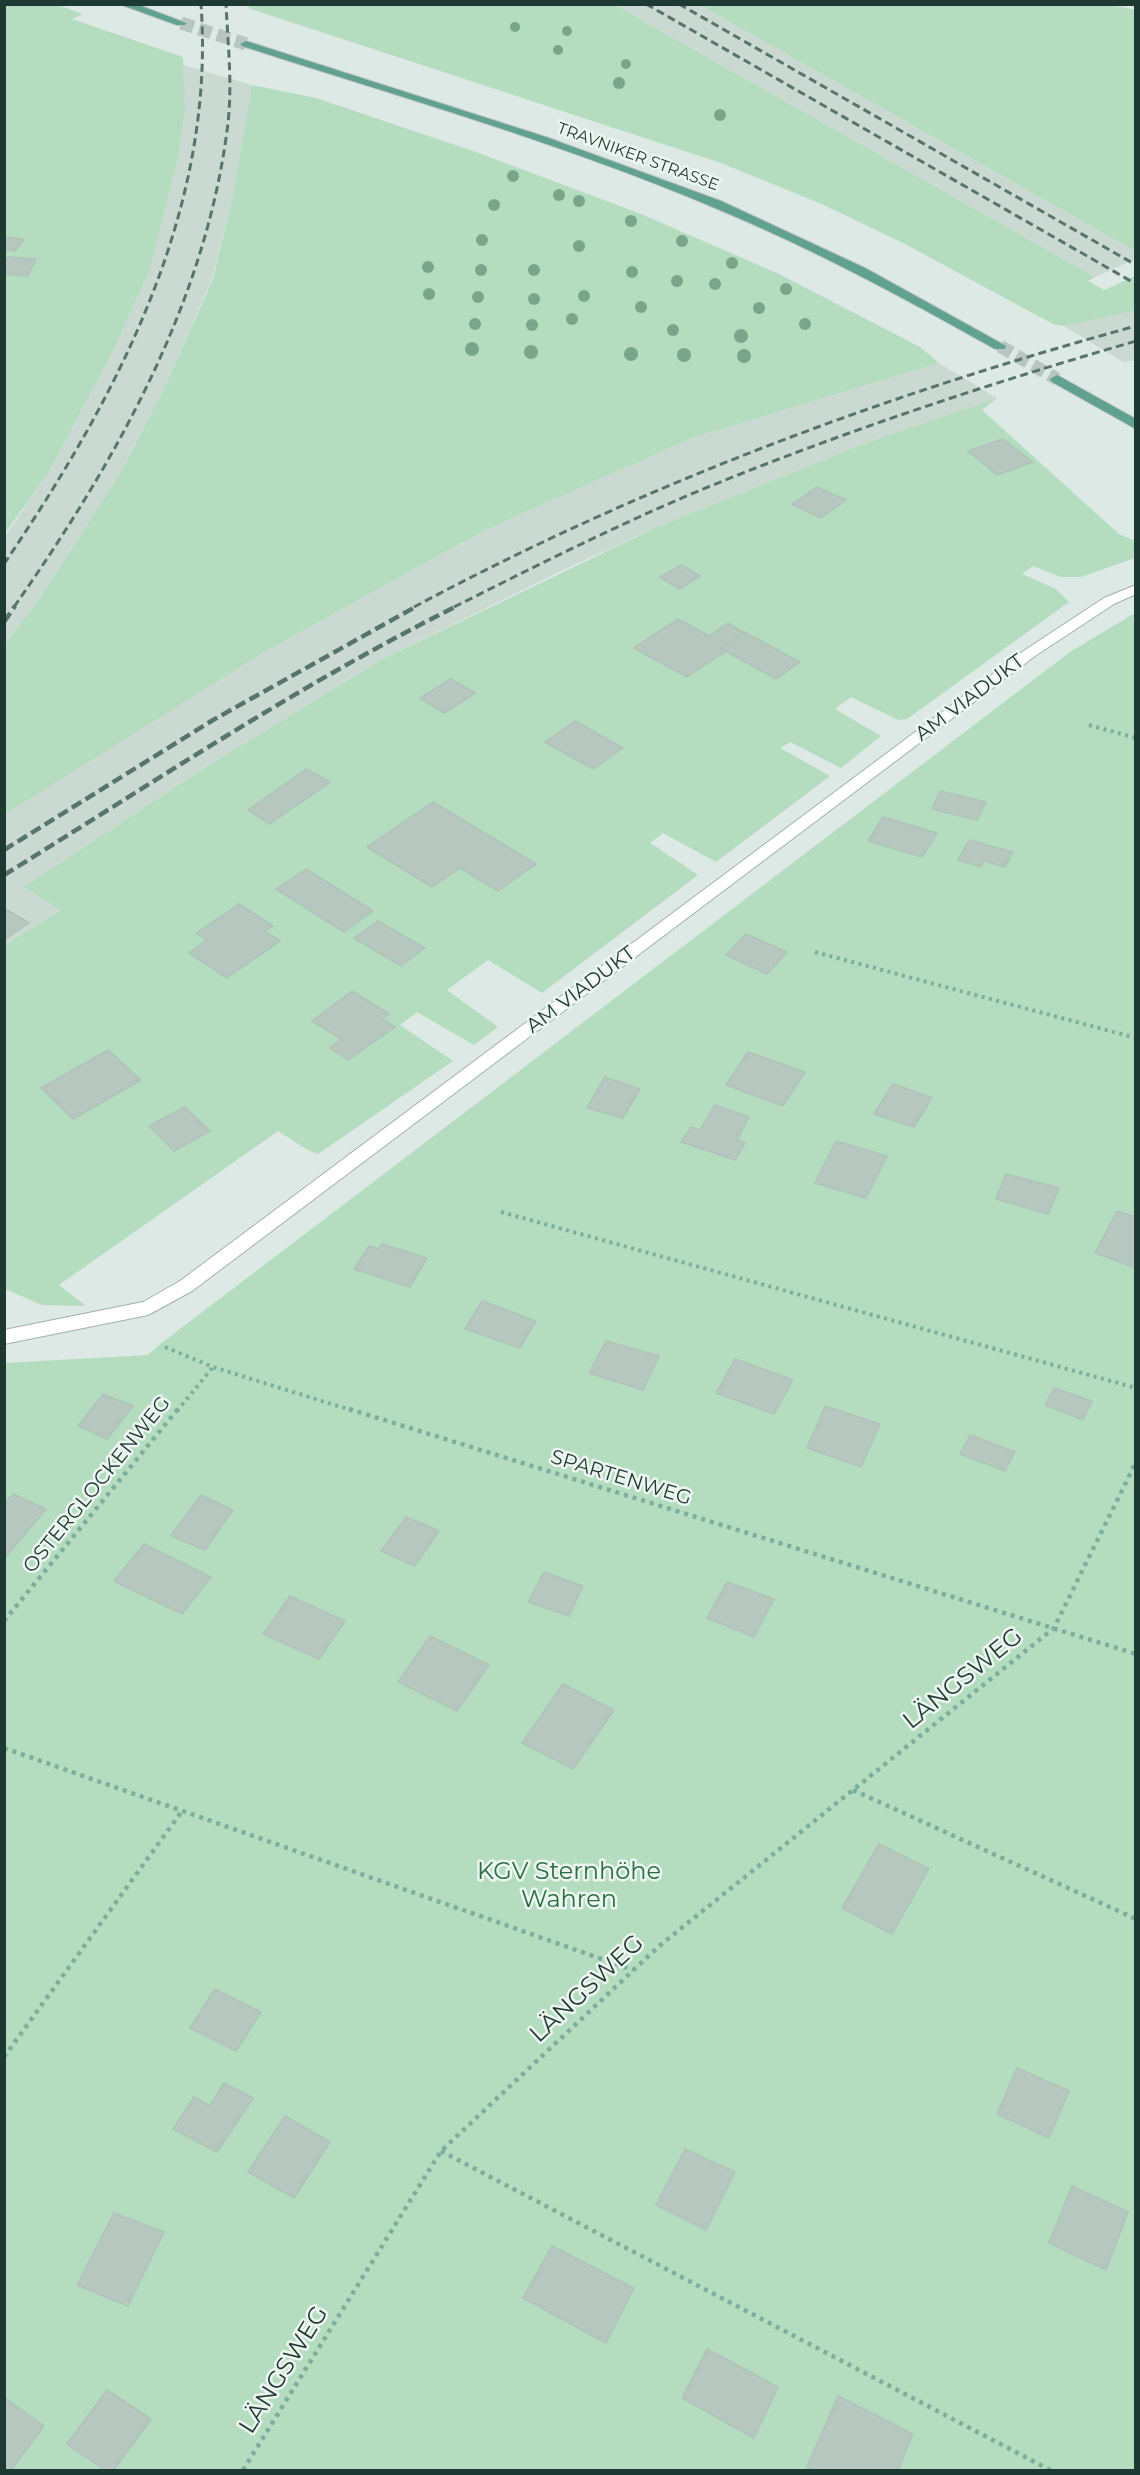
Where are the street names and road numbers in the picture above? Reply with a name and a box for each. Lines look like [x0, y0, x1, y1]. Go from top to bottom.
street label: TRAVNIKER STRASSE [555, 119, 721, 195]
street label: AM VIADUKT [911, 649, 1029, 747]
street label: AM VIADUKT [522, 941, 640, 1039]
street label: OSTERGLOCKENWEG [18, 1392, 176, 1578]
street label: SPARTENWEG [548, 1445, 694, 1511]
street label: LÄNGSWEG [898, 1622, 1028, 1736]
street label: LÄNGSWEG [524, 1929, 650, 2049]
street label: LÄNGSWEG [233, 2301, 335, 2439]

